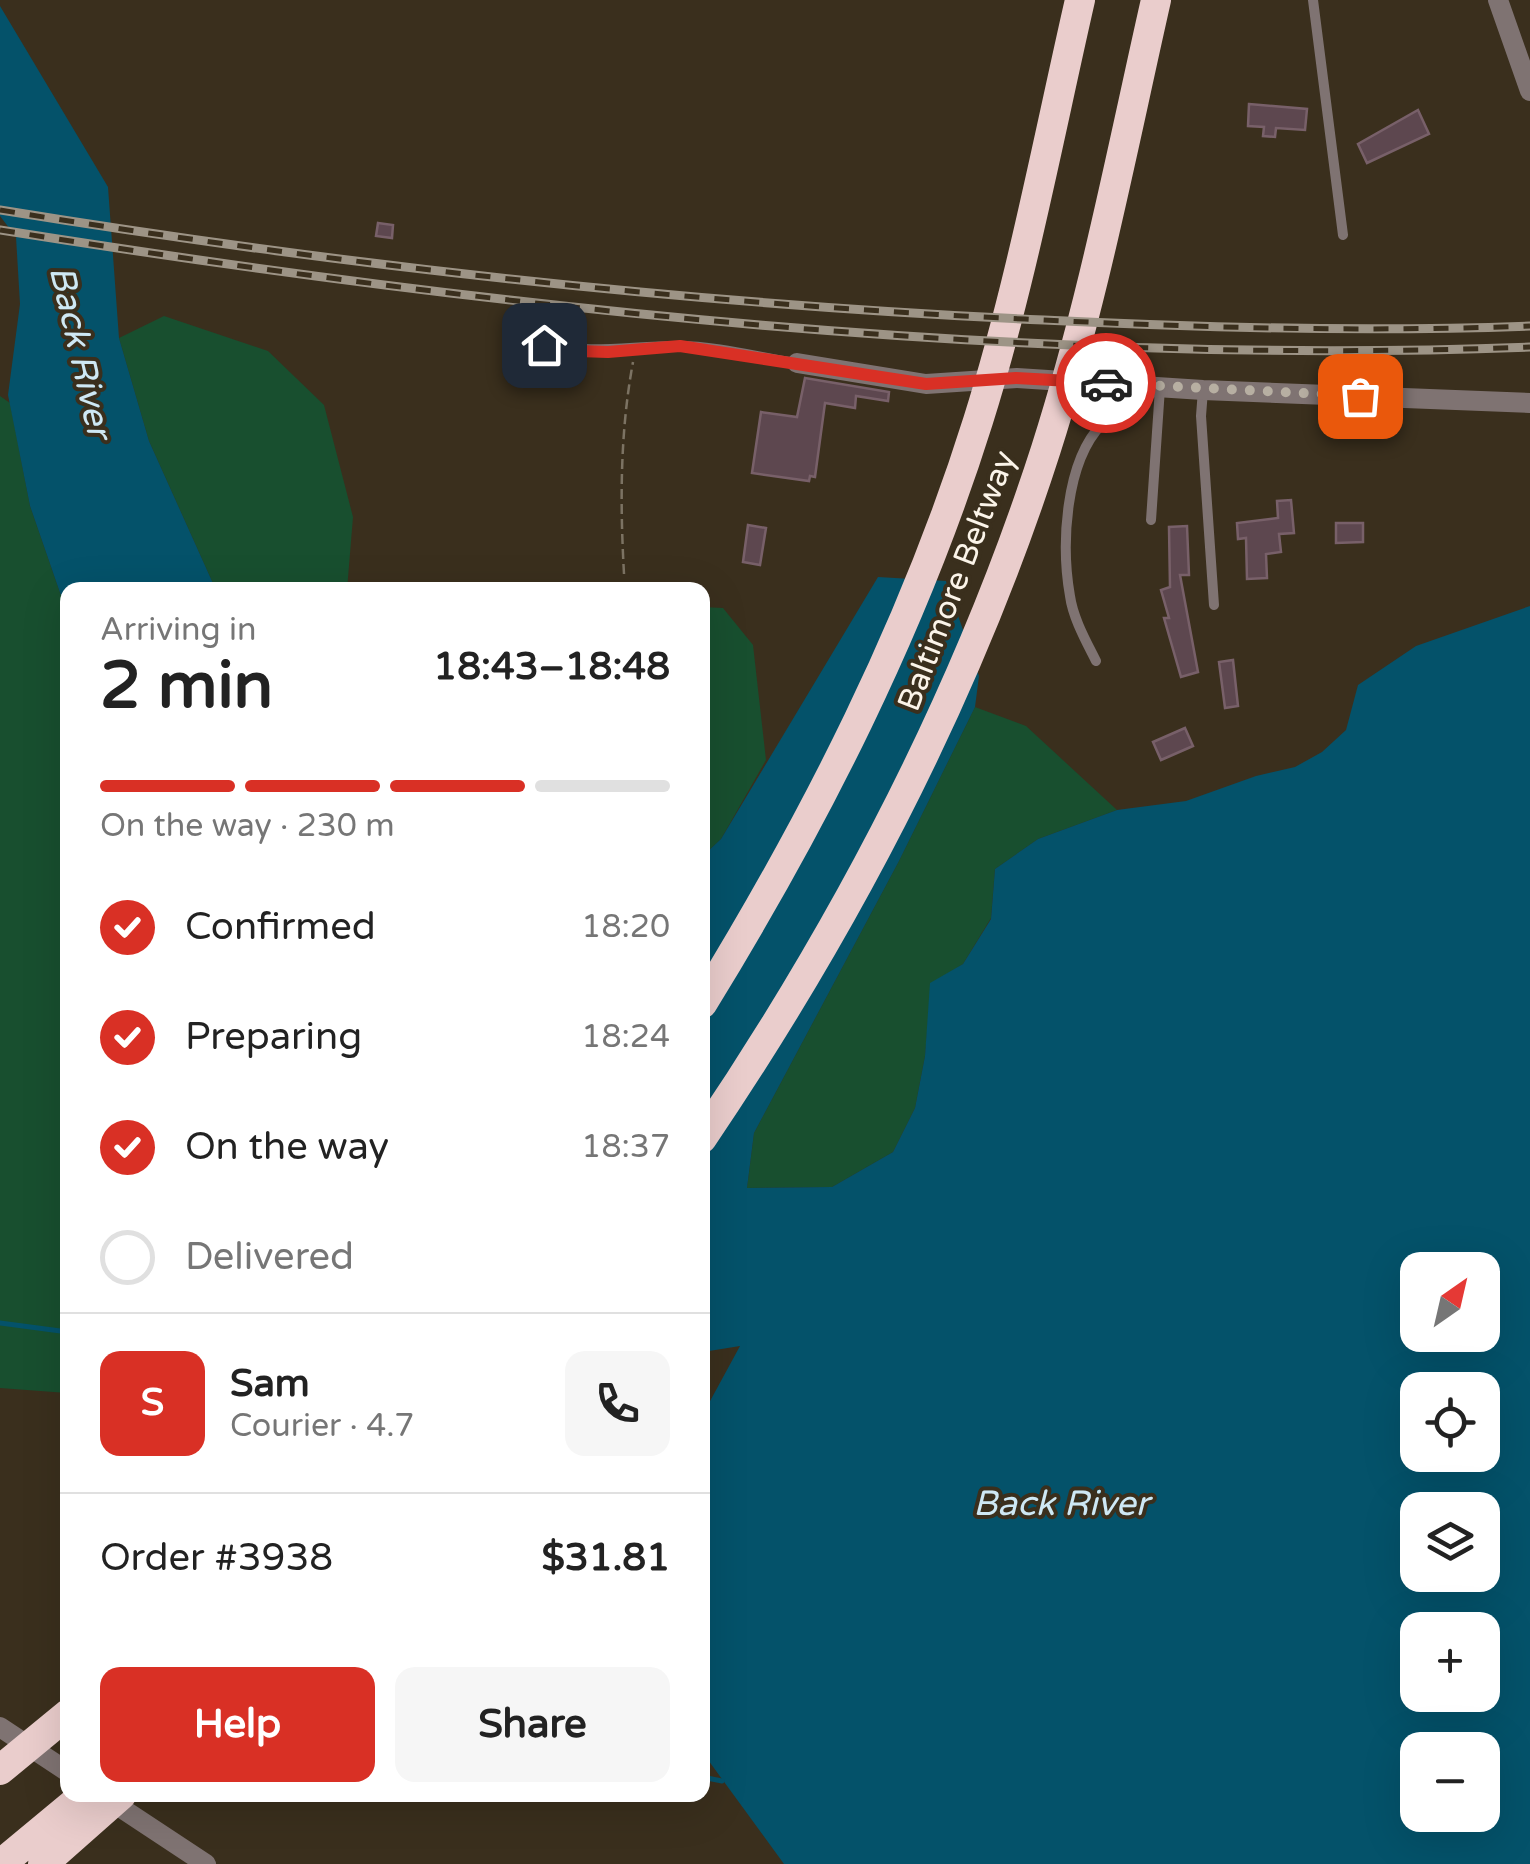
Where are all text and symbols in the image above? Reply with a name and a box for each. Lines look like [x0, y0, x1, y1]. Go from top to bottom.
water label: Back River [40, 262, 121, 447]
pin [502, 303, 587, 388]
icon: home [517, 318, 572, 373]
courier [1056, 333, 1156, 433]
pin [1318, 354, 1403, 439]
icon: car [1079, 356, 1134, 411]
icon: bag [1333, 369, 1388, 424]
street label: Baltimore Beltway [890, 446, 1024, 716]
text: Arriving in [100, 611, 257, 649]
text: 18:43–18:48 [433, 644, 670, 690]
text: 2 min [100, 647, 273, 726]
text: On the way · 230 m [100, 807, 395, 845]
icon: check [100, 900, 155, 955]
text: Confirmed [185, 904, 376, 950]
text: 18:20 [581, 908, 670, 946]
icon: check [100, 1010, 155, 1065]
text: Preparing [185, 1014, 362, 1060]
text: 18:24 [581, 1018, 670, 1056]
icon: check [100, 1120, 155, 1175]
text: On the way [185, 1124, 389, 1170]
text: 18:37 [581, 1128, 670, 1166]
text: Delivered [185, 1234, 354, 1280]
north arrow [1400, 1252, 1500, 1352]
map controls [1400, 1252, 1500, 1832]
button: phone [565, 1351, 670, 1456]
text: Sam [230, 1361, 310, 1407]
button: locate [1400, 1372, 1500, 1472]
text: S [141, 1380, 164, 1426]
text: Courier · 4.7 [230, 1407, 414, 1445]
water label: Back River [973, 1483, 1154, 1525]
button: layers [1400, 1492, 1500, 1592]
text: Order #3938 [100, 1535, 333, 1581]
text: $31.81 [541, 1535, 670, 1581]
button: + [1400, 1612, 1500, 1712]
button: Help [100, 1667, 375, 1782]
button: Share [395, 1667, 670, 1782]
button: − [1400, 1732, 1500, 1832]

